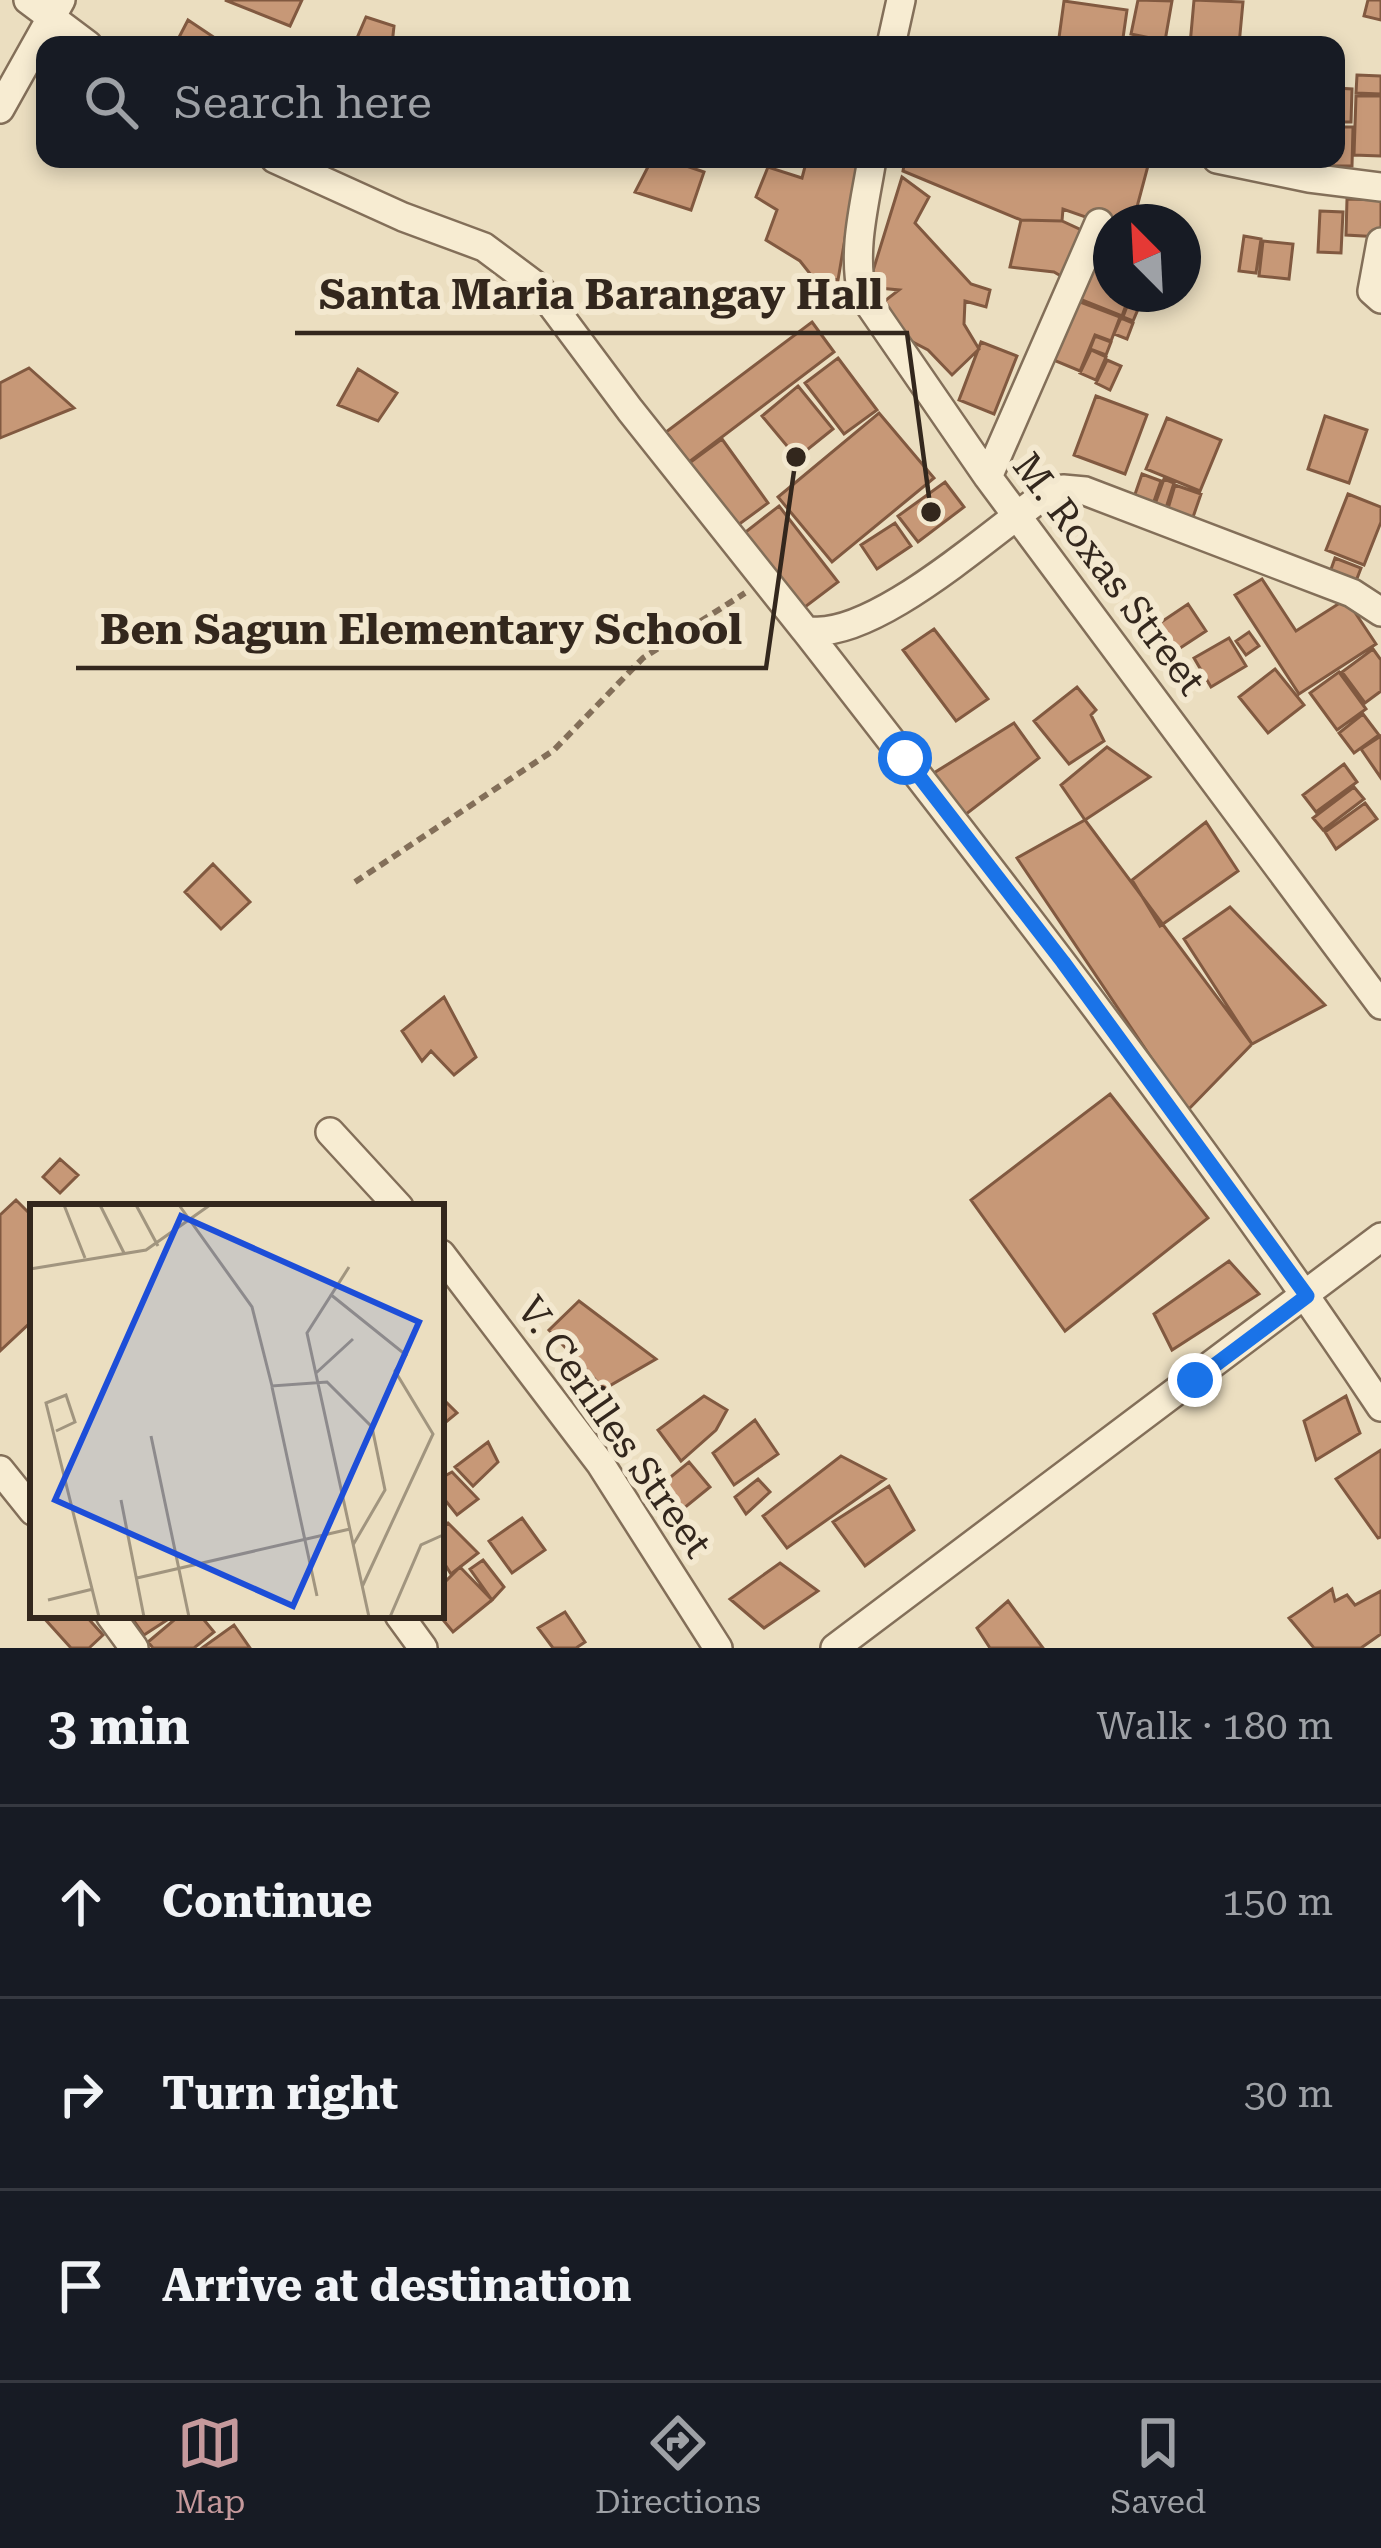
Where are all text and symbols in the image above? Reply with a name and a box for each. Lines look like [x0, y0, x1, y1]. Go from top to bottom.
search box [36, 36, 1345, 168]
icon: search [78, 69, 144, 135]
text: Search here [174, 76, 432, 129]
north arrow [1093, 204, 1201, 312]
callout: Santa Maria Barangay Hall [295, 255, 907, 333]
text: Santa Maria Barangay Hall [319, 270, 883, 319]
street label: M. Roxas Street [1003, 444, 1215, 704]
callout: Ben Sagun Elementary School [76, 590, 766, 668]
text: Ben Sagun Elementary School [100, 605, 742, 654]
route start [878, 731, 932, 785]
inset map [30, 1204, 444, 1618]
street label: V. Cerilles Street [507, 1288, 721, 1566]
route end [1168, 1353, 1222, 1407]
text: 3 min [48, 1697, 190, 1756]
text: Walk · 180 m [1097, 1703, 1333, 1749]
icon: ahead [48, 1869, 114, 1935]
text: Continue [162, 1875, 373, 1928]
text: 150 m [1222, 1879, 1333, 1925]
icon: right [48, 2061, 114, 2127]
text: Turn right [162, 2067, 398, 2120]
text: 30 m [1244, 2071, 1333, 2117]
icon: arrive [48, 2253, 114, 2319]
text: Arrive at destination [162, 2259, 631, 2312]
tab: Map [175, 2410, 245, 2521]
tab: Directions [595, 2410, 761, 2521]
tab: Saved [1111, 2410, 1206, 2521]

